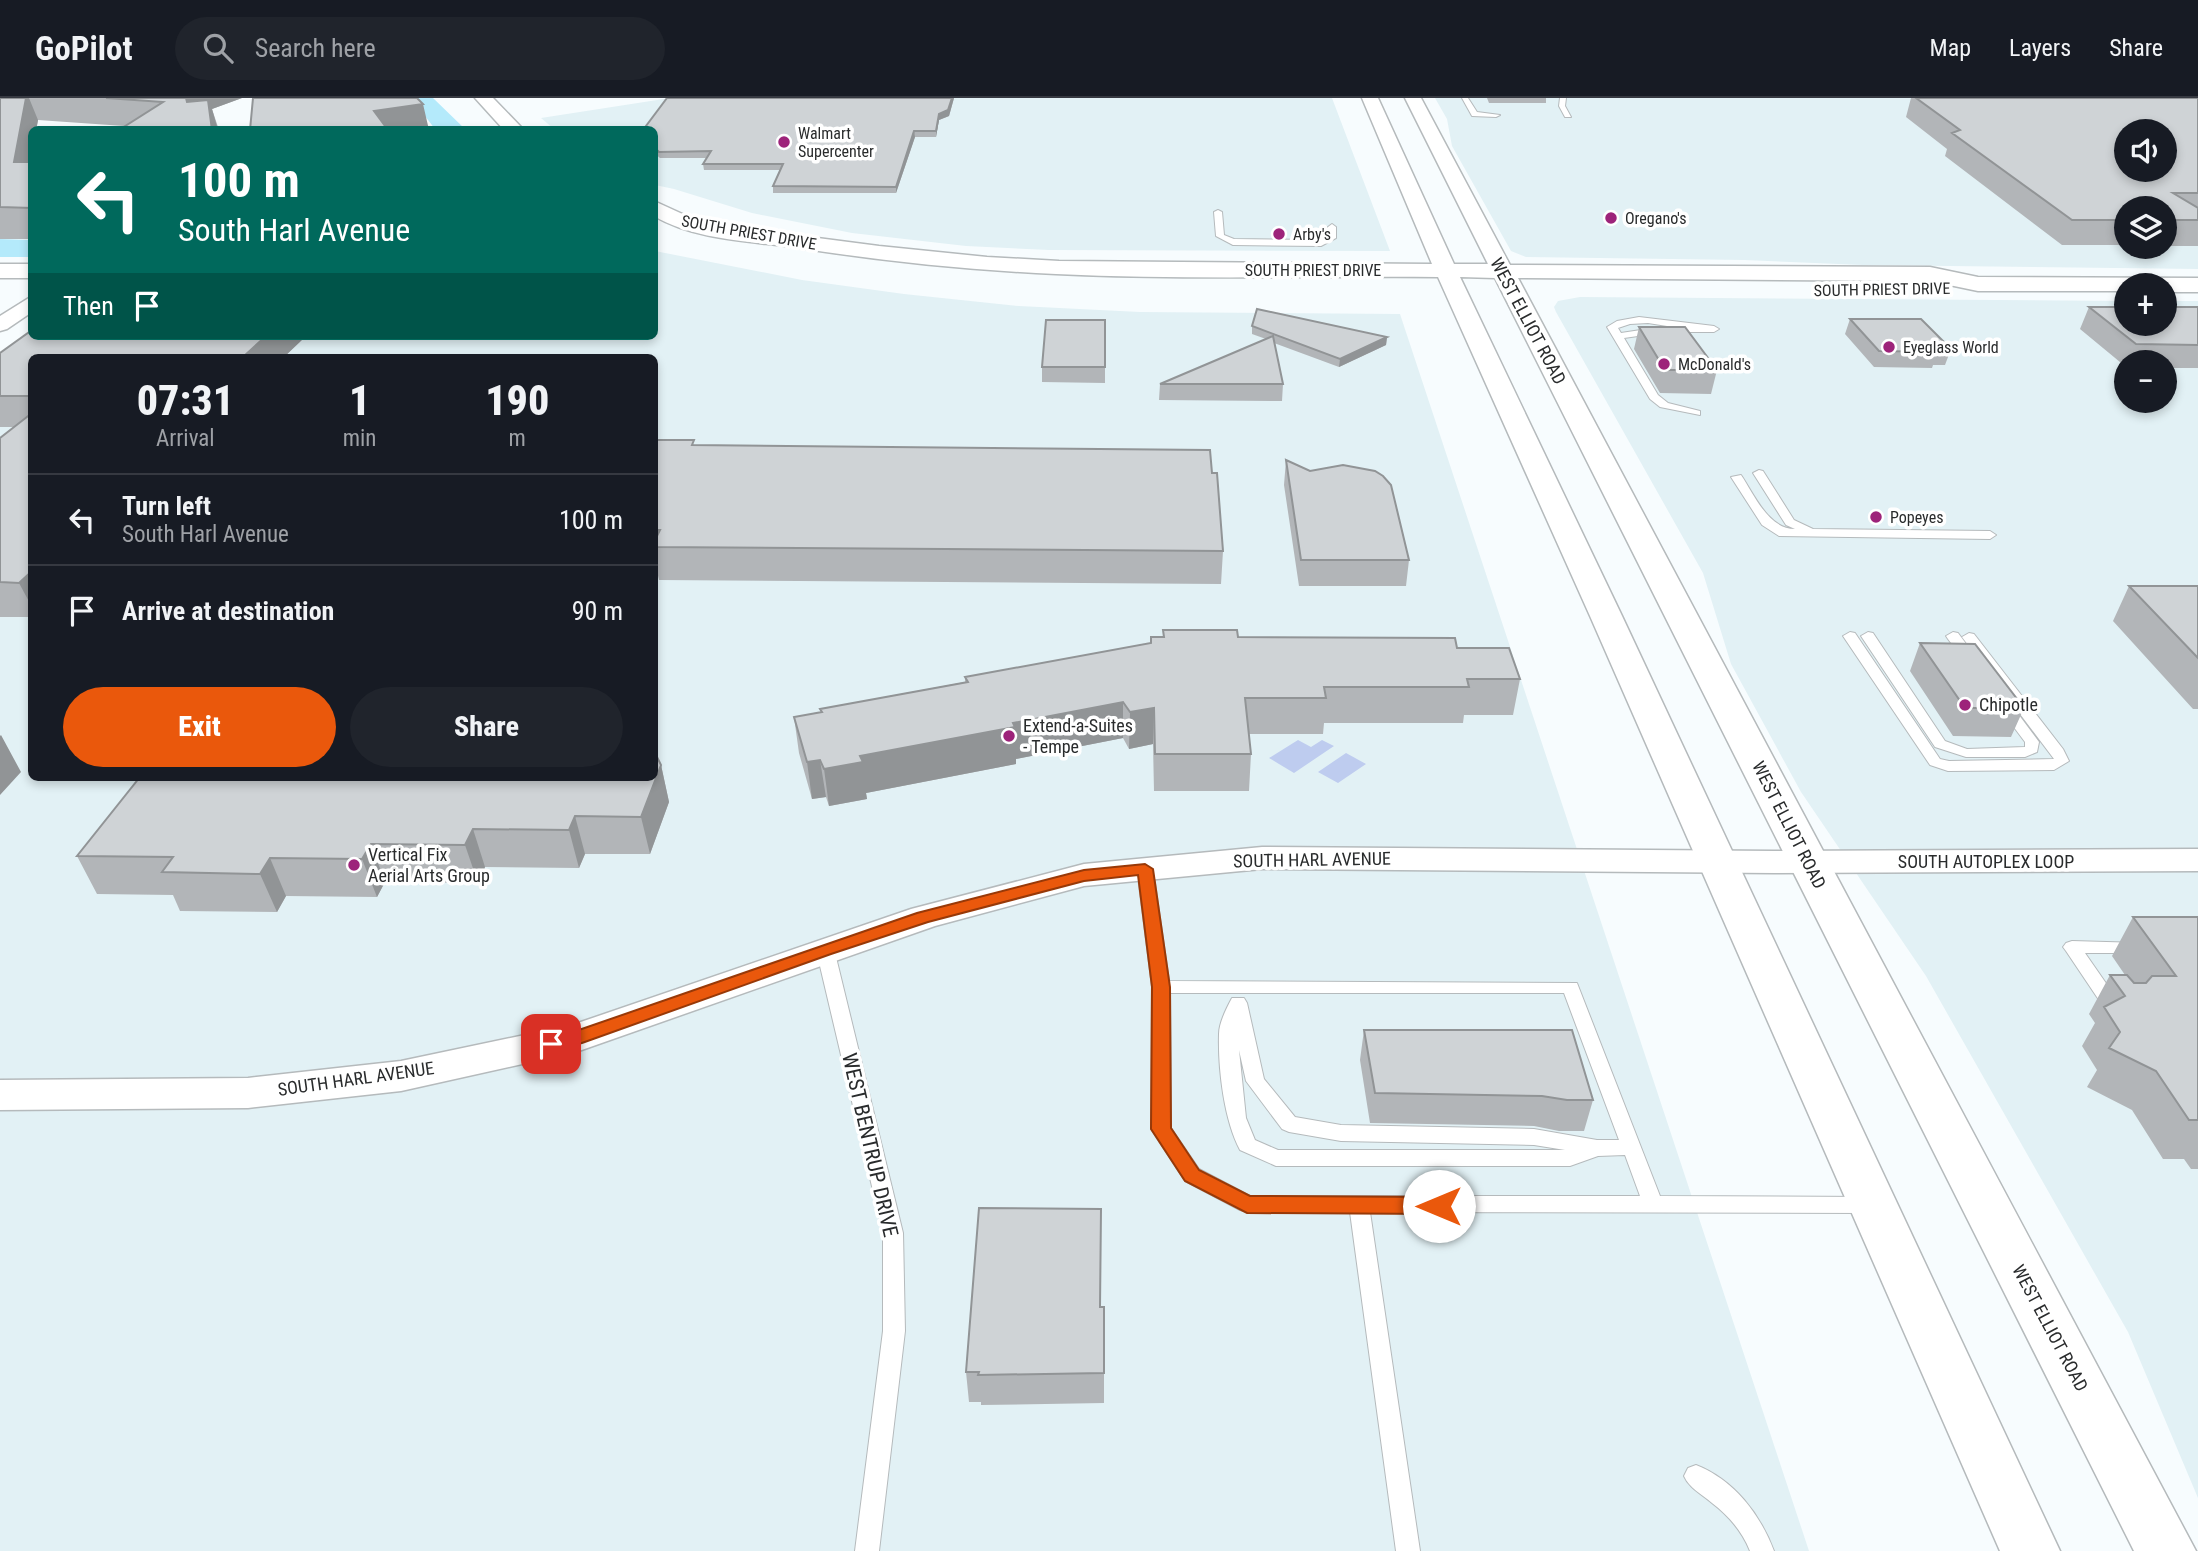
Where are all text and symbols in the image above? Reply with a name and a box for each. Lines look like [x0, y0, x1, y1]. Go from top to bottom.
search box [175, 17, 665, 80]
text: GoPilot [35, 29, 133, 68]
icon: search [199, 29, 237, 67]
text: Search here [255, 33, 376, 63]
text: Map [1930, 34, 1971, 62]
text: Layers [2009, 34, 2071, 62]
text: Share [2109, 34, 2163, 62]
map controls [2114, 119, 2177, 413]
button: sound [2114, 119, 2177, 182]
place label: Walmart Supercenter [798, 124, 874, 161]
marker: Walmart Supercenter [776, 134, 792, 150]
text: 100 m [178, 152, 300, 209]
icon: left [63, 154, 154, 245]
button: layers [2114, 196, 2177, 259]
place label: Oregano's [1625, 209, 1687, 228]
marker: Oregano's [1603, 210, 1619, 226]
text: South Harl Avenue [178, 211, 410, 249]
street label: SOUTH PRIEST DRIVE [680, 211, 818, 254]
place label: Arby's [1293, 225, 1331, 244]
marker: Arby's [1271, 226, 1287, 242]
street label: WEST ELLIOT ROAD [1486, 254, 1571, 388]
street label: SOUTH PRIEST DRIVE [1245, 261, 1381, 280]
button: + [2114, 273, 2177, 336]
street label: SOUTH PRIEST DRIVE [1814, 279, 1951, 300]
icon: arrive [128, 287, 166, 325]
text: Then [63, 291, 114, 321]
place label: Eyeglass World [1903, 338, 1999, 357]
marker: Eyeglass World [1881, 339, 1897, 355]
button: − [2114, 350, 2177, 413]
place label: McDonald's [1678, 355, 1751, 374]
marker: McDonald's [1656, 356, 1672, 372]
text: 07:31 [137, 376, 234, 425]
text: 1 [349, 376, 370, 425]
text: 190 [485, 376, 549, 425]
text: Arrival [156, 425, 215, 452]
text: min [343, 425, 376, 452]
text: m [509, 425, 526, 452]
text: Turn left [122, 491, 211, 521]
icon: left [63, 501, 101, 539]
text: 100 m [559, 505, 623, 535]
place label: Popeyes [1890, 508, 1943, 527]
marker: Popeyes [1868, 509, 1884, 525]
text: South Harl Avenue [122, 521, 289, 548]
icon: arrive [63, 592, 101, 630]
text: Arrive at destination [122, 596, 334, 626]
text: 90 m [572, 596, 623, 626]
button: Exit [63, 687, 336, 767]
button: Share [350, 687, 623, 767]
place label: Chipotle [1979, 694, 2038, 715]
marker: Chipotle [1957, 697, 1973, 713]
place label: Extend-a-Suites - Tempe [1023, 715, 1133, 757]
marker: Extend-a-Suites - Tempe [1001, 728, 1017, 744]
street label: WEST ELLIOT ROAD [1748, 758, 1831, 892]
place label: Vertical Fix Aerial Arts Group [368, 844, 490, 886]
street label: SOUTH HARL AVENUE [1233, 848, 1391, 871]
street label: SOUTH AUTOPLEX LOOP [1898, 851, 2074, 872]
marker: Vertical Fix Aerial Arts Group [346, 857, 362, 873]
pin [521, 1014, 581, 1074]
icon: arrive [532, 1025, 570, 1063]
street label: WEST BENTRUP DRIVE [837, 1051, 903, 1239]
street label: SOUTH HARL AVENUE [276, 1057, 436, 1100]
position arrow [1402, 1169, 1476, 1243]
street label: WEST ELLIOT ROAD [2008, 1261, 2093, 1395]

